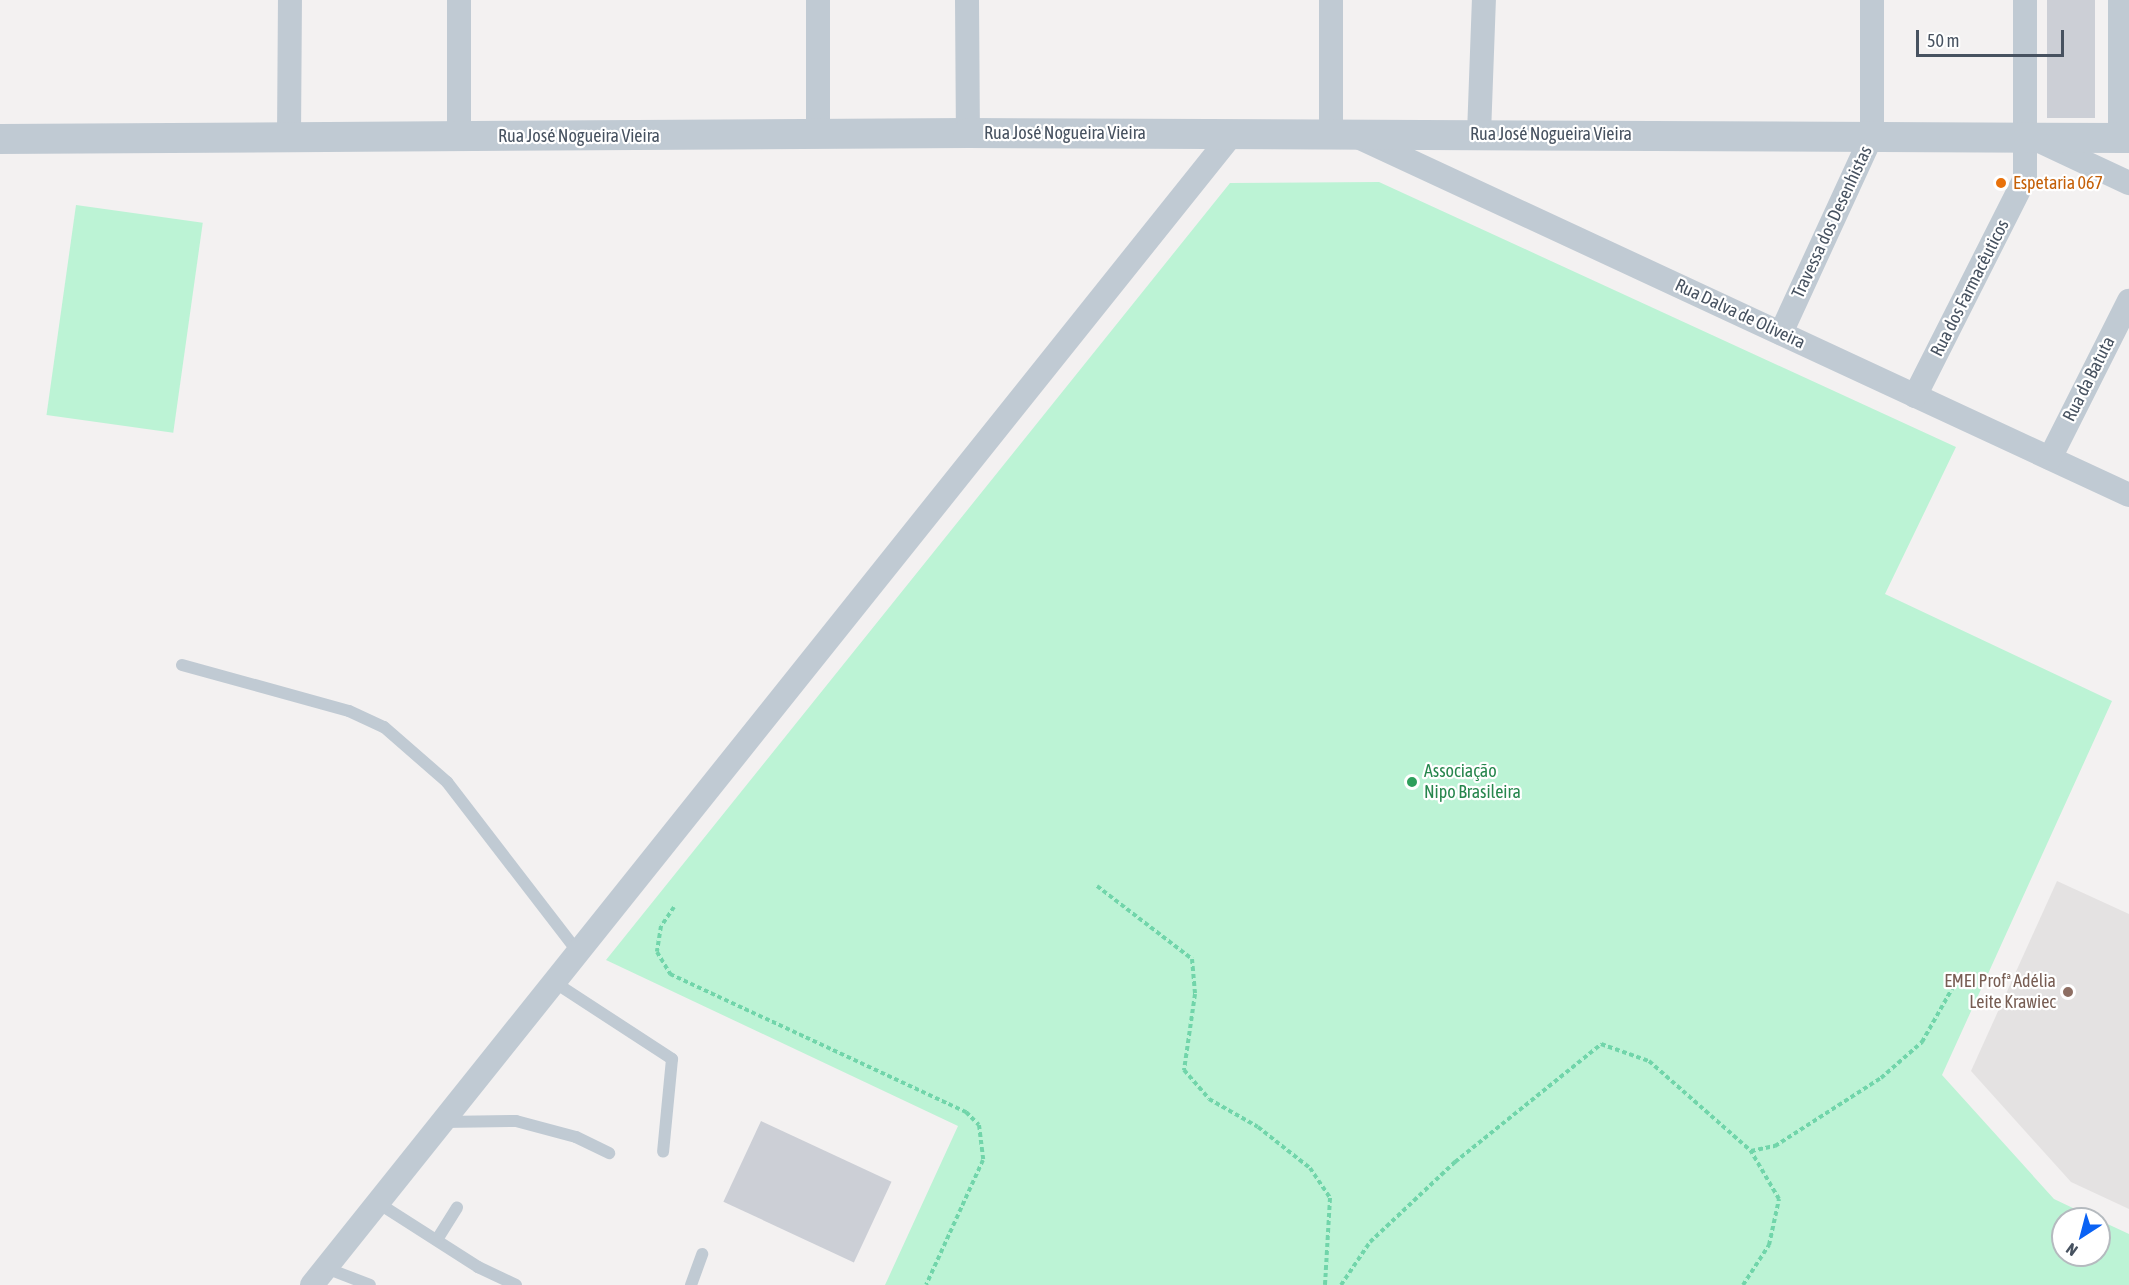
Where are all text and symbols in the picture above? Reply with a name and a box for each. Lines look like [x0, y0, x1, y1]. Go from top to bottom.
scale bar [1919, 18, 2068, 56]
text: 50 m [1927, 30, 1959, 51]
street label: Rua José Nogueira Vieira [984, 122, 1146, 144]
street label: Rua José Nogueira Vieira [1470, 123, 1632, 145]
street label: Rua José Nogueira Vieira [498, 125, 660, 147]
street label: Travessa dos Desenhistas [1787, 142, 1877, 302]
place label: Espetaria 067 [2013, 172, 2103, 194]
marker: Espetaria 067 [1994, 176, 2008, 190]
street label: Rua dos Farmacêuticos [1926, 216, 2014, 360]
street label: Rua Dalva de Oliveira [1671, 274, 1809, 354]
street label: Rua da Batuta [2058, 333, 2120, 425]
place label: Associação Nipo Brasileira [1424, 761, 1521, 804]
marker: Associação Nipo Brasileira [1405, 775, 1419, 789]
place label: EMEI Profª Adélia Leite Krawiec [1944, 971, 2056, 1014]
marker: EMEI Profª Adélia Leite Krawiec [2061, 985, 2075, 999]
north arrow [2051, 1207, 2111, 1267]
text: N [2062, 1240, 2081, 1260]

